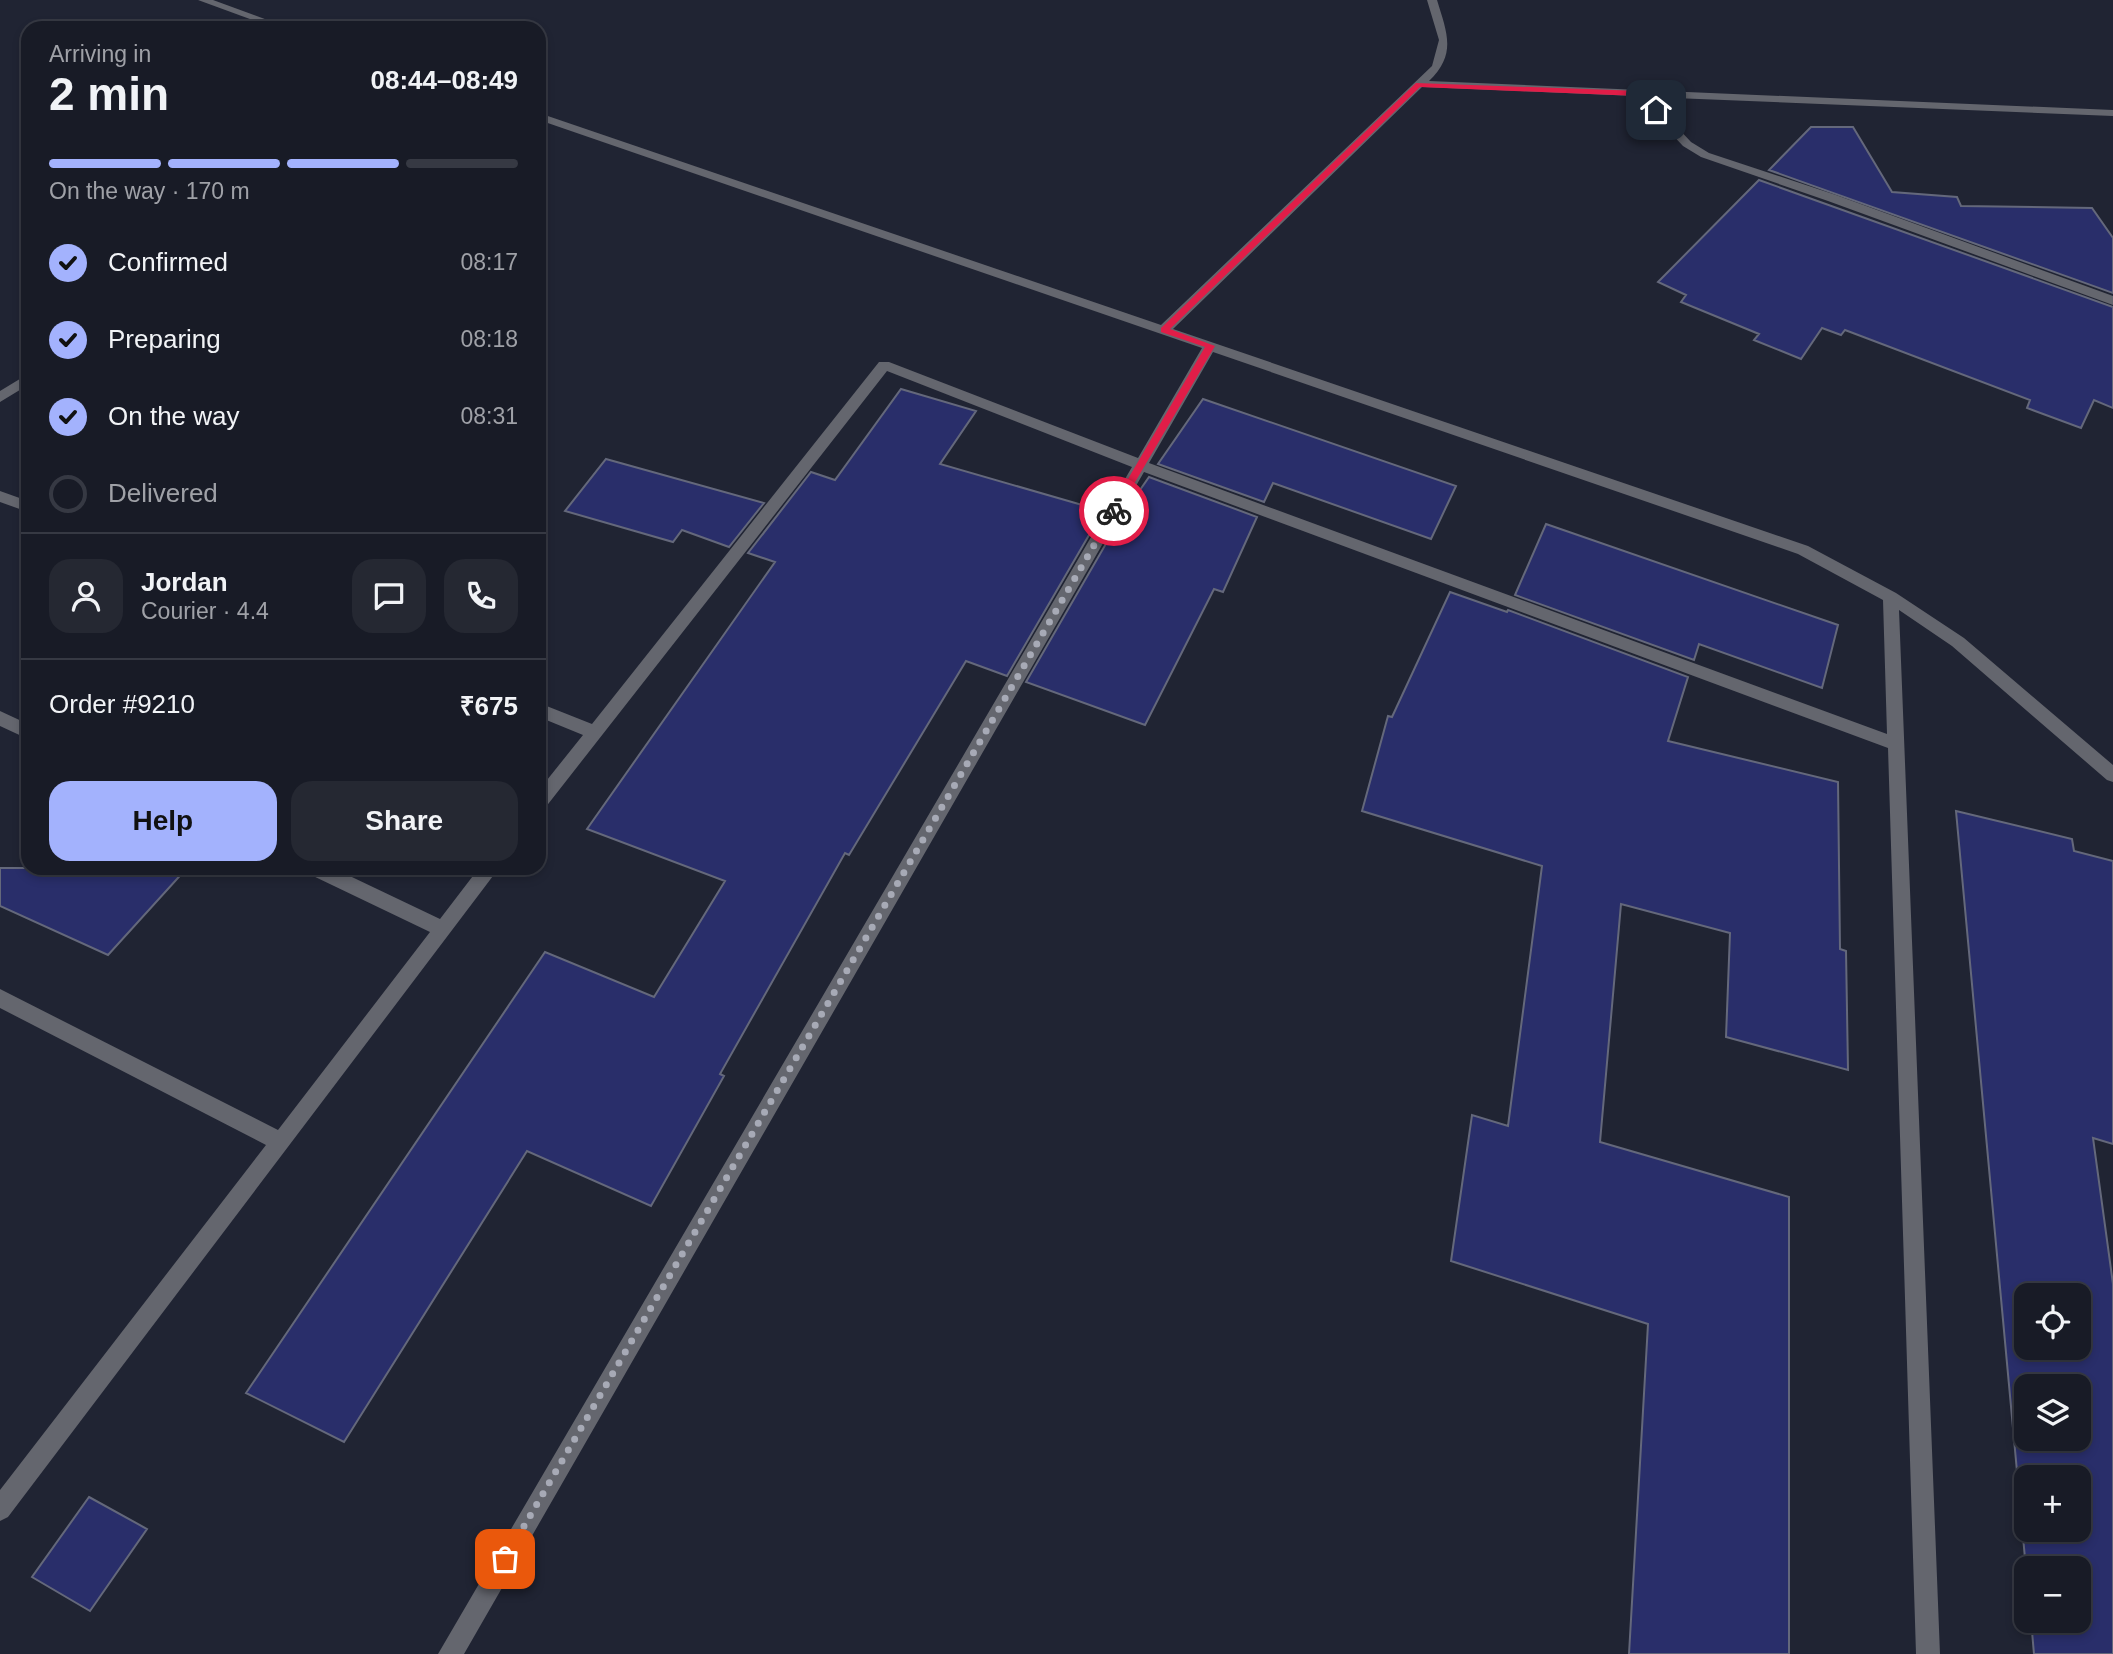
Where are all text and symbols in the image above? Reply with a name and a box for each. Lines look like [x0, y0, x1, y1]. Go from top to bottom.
text: Arriving in [49, 41, 151, 67]
text: 08:44–08:49 [371, 65, 518, 95]
text: 2 min [49, 68, 169, 120]
pin [1626, 80, 1686, 140]
icon: home [1637, 91, 1675, 129]
text: On the way · 170 m [49, 178, 250, 204]
icon: check [49, 244, 87, 282]
text: Confirmed [108, 247, 228, 277]
text: 08:17 [460, 249, 518, 275]
icon: check [49, 321, 87, 359]
text: Preparing [108, 324, 221, 354]
text: 08:18 [460, 326, 518, 352]
icon: check [49, 398, 87, 436]
text: On the way [108, 401, 240, 431]
text: 08:31 [460, 403, 518, 429]
courier [1079, 476, 1149, 546]
text: Delivered [108, 478, 218, 508]
icon: bike [1095, 492, 1133, 530]
button: person [49, 559, 123, 633]
button: chat [352, 559, 426, 633]
button: phone [444, 559, 518, 633]
text: Jordan [141, 567, 228, 597]
text: Courier · 4.4 [141, 598, 269, 624]
text: Order #9210 [49, 689, 195, 719]
text: ₹675 [460, 691, 518, 721]
button: Help [49, 781, 277, 861]
button: Share [291, 781, 518, 861]
map controls [2014, 1283, 2091, 1633]
button: locate [2014, 1283, 2091, 1360]
button: layers [2014, 1374, 2091, 1451]
button: + [2014, 1465, 2091, 1542]
pin [475, 1529, 535, 1589]
icon: bag [486, 1540, 524, 1578]
button: − [2014, 1556, 2091, 1633]

